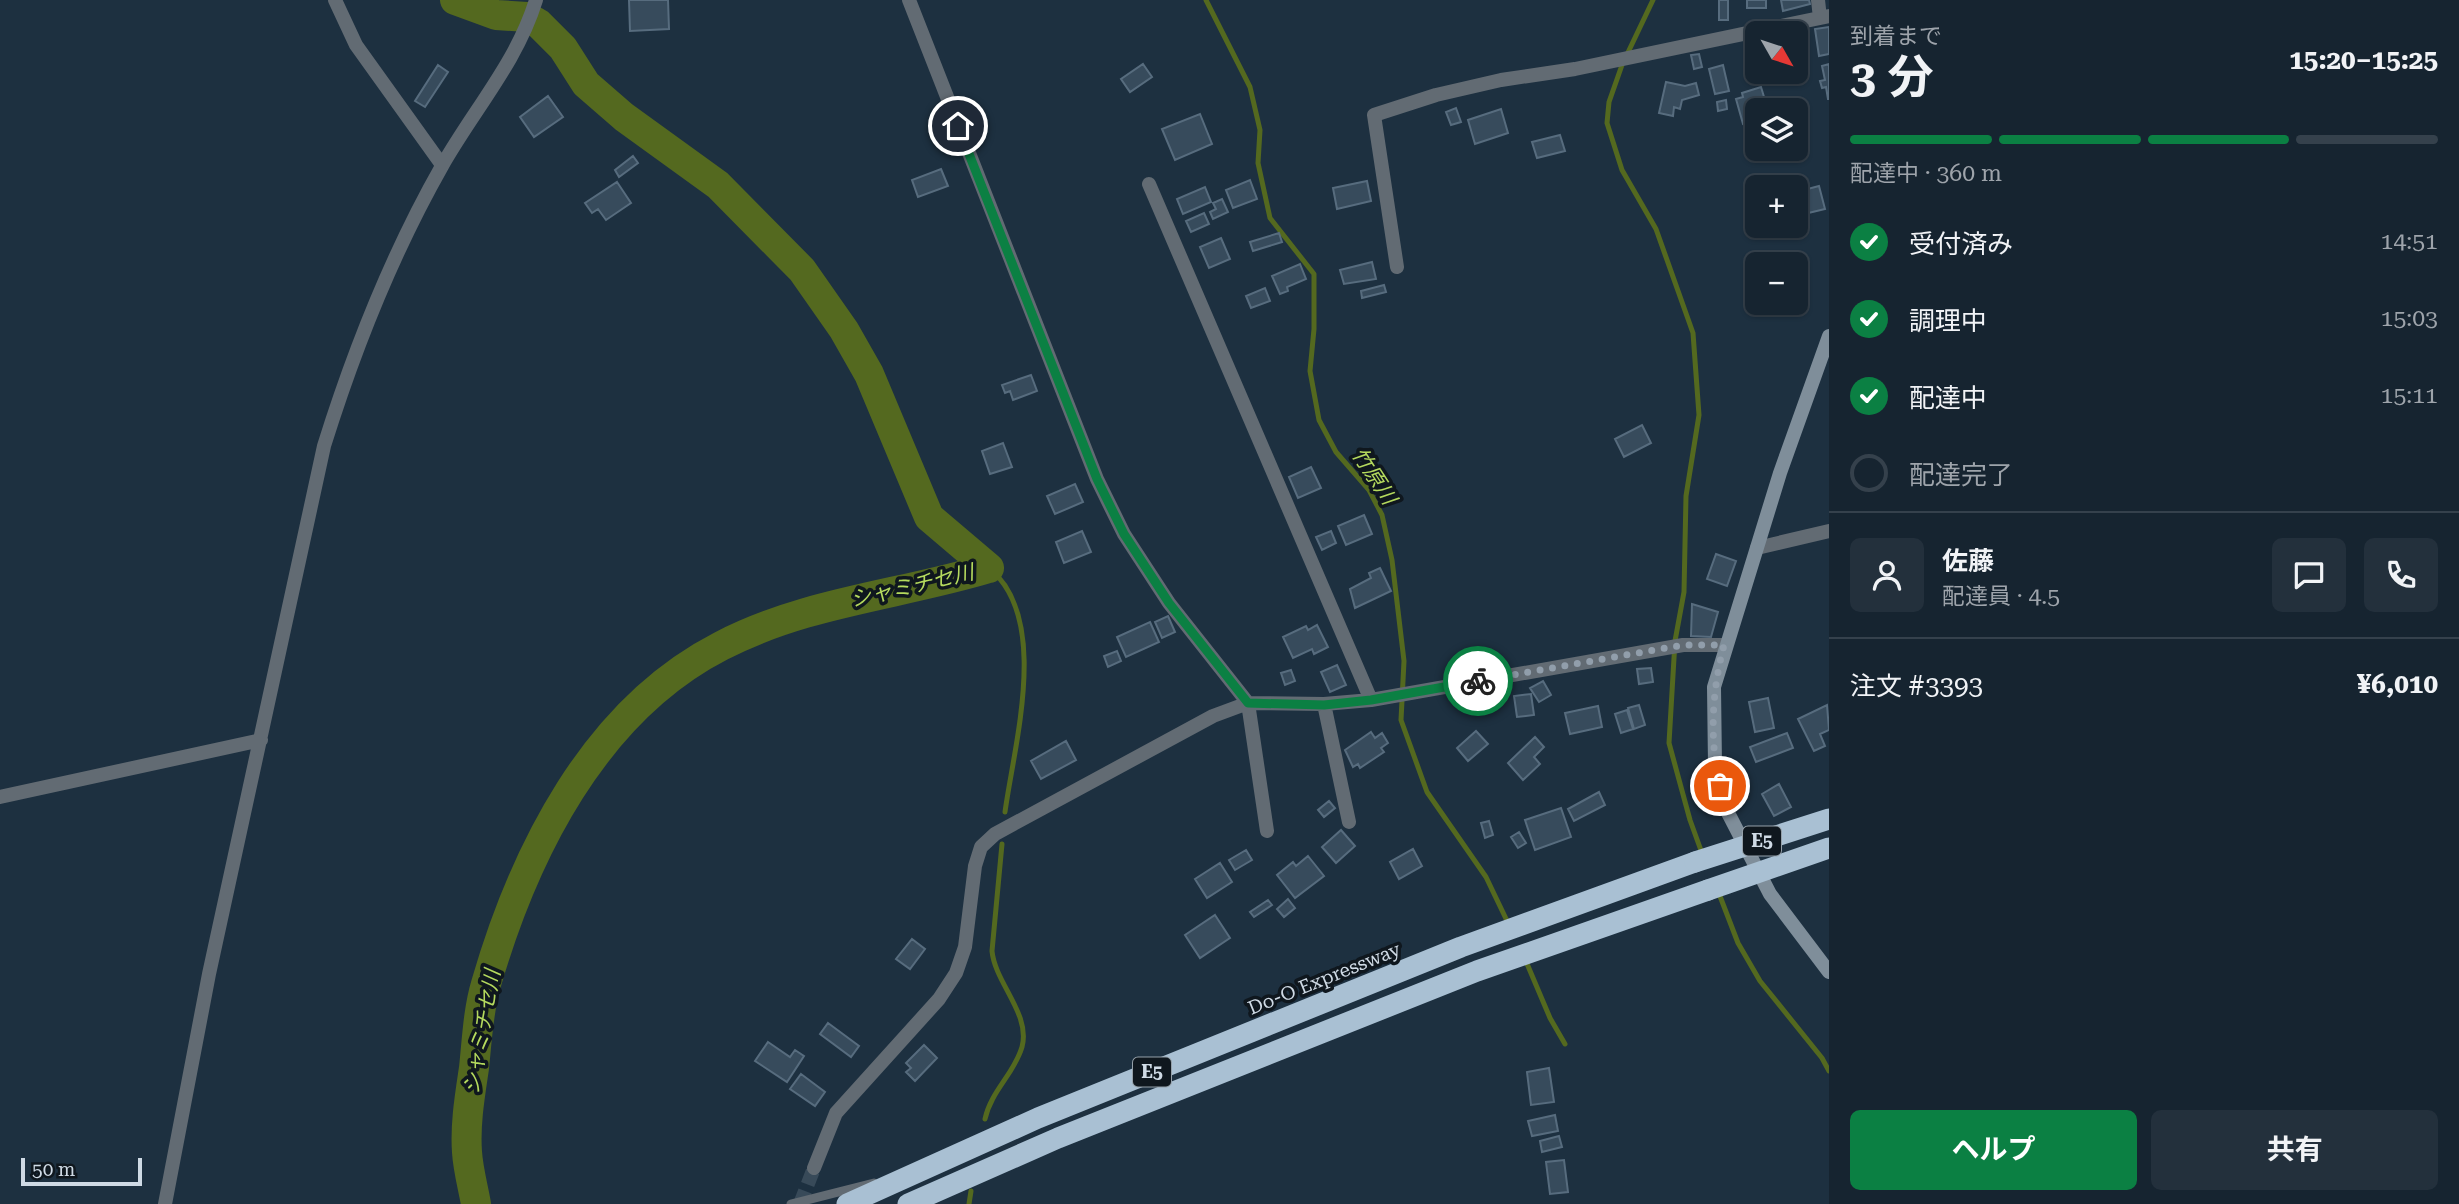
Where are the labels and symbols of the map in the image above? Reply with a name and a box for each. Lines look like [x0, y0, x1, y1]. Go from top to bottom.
north arrow [1745, 21, 1808, 84]
pin [928, 96, 988, 156]
water label: 竹原川 [1347, 443, 1402, 511]
water label: シャミチセ川 [848, 560, 978, 612]
courier [1443, 646, 1513, 716]
pin [1690, 756, 1750, 816]
road number: E5 [1743, 826, 1781, 856]
street label: Do-O Expressway [1244, 937, 1405, 1020]
water label: シャミチセ川 [459, 966, 505, 1096]
road number: E5 [1133, 1058, 1171, 1086]
scale bar [21, 1155, 142, 1187]

